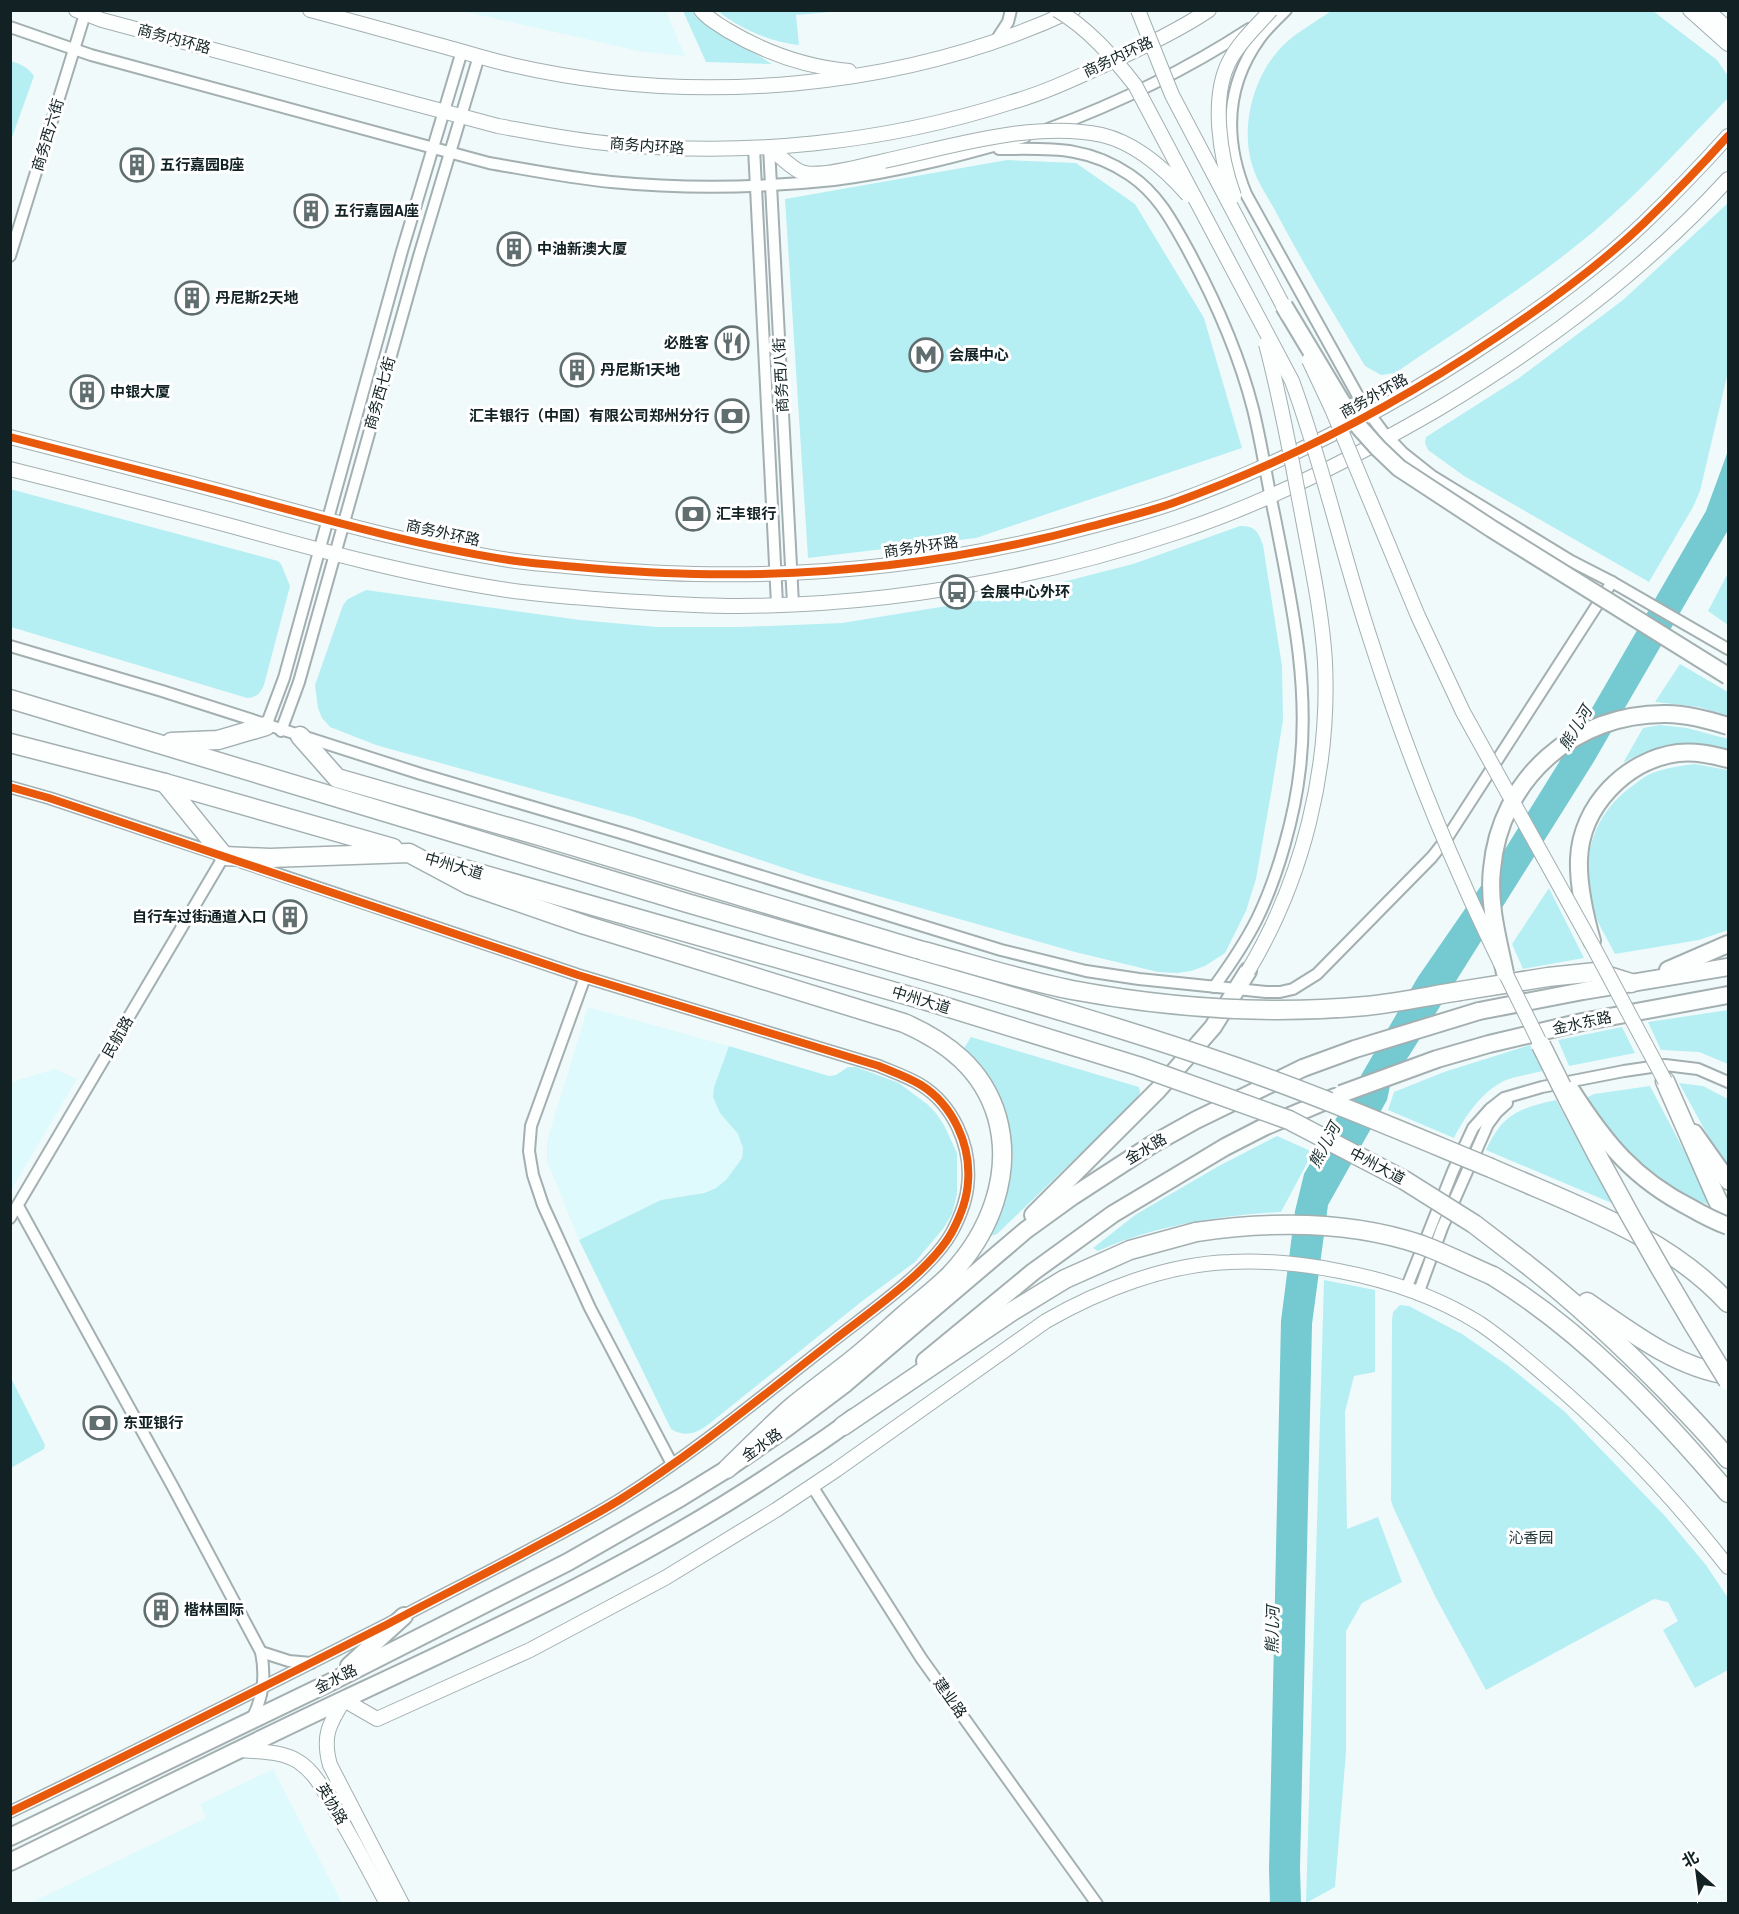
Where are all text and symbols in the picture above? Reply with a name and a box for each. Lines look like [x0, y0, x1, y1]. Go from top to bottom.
street label: 商务内环路 [136, 20, 213, 56]
street label: 商务内环路 [1080, 32, 1155, 80]
street label: 商务西六街 [27, 96, 67, 173]
street label: 商务内环路 [609, 133, 685, 157]
building icon: 五行嘉园B座 [119, 147, 155, 183]
place label: 五行嘉园B座 [160, 155, 244, 173]
building icon: 五行嘉园A座 [293, 193, 329, 229]
place label: 五行嘉园A座 [334, 201, 419, 219]
building icon: 中油新澳大厦 [496, 231, 532, 267]
place label: 中油新澳大厦 [537, 239, 627, 257]
building icon: 丹尼斯2天地 [174, 280, 210, 316]
place label: 丹尼斯2天地 [215, 288, 298, 306]
restaurant icon: 必胜客 [714, 325, 750, 361]
place label: 必胜客 [664, 333, 709, 351]
street label: 商务西八街 [769, 337, 791, 413]
metro station icon: 会展中心 [908, 337, 944, 373]
place label: 会展中心 [949, 345, 1009, 363]
building icon: 丹尼斯1天地 [559, 352, 595, 388]
street label: 商务西七街 [360, 354, 398, 431]
place label: 丹尼斯1天地 [600, 360, 680, 378]
street label: 商务外环路 [1336, 369, 1411, 421]
building icon: 中银大厦 [69, 374, 105, 410]
place label: 中银大厦 [110, 382, 170, 400]
bank icon: 汇丰银行（中国）有限公司郑州分行 [714, 398, 750, 434]
place label: 汇丰银行（中国）有限公司郑州分行 [469, 406, 709, 424]
bank icon: 汇丰银行 [675, 496, 711, 532]
place label: 汇丰银行 [716, 504, 776, 522]
street label: 商务外环路 [405, 515, 482, 549]
street label: 商务外环路 [882, 532, 959, 560]
bus stop icon: 会展中心外环 [939, 574, 975, 610]
place label: 会展中心外环 [980, 582, 1070, 600]
water label: 熊儿河 [1554, 700, 1597, 753]
street label: 中州大道 [423, 848, 486, 882]
building icon: 自行车过街通道入口 [272, 899, 308, 935]
place label: 自行车过街通道入口 [132, 907, 267, 925]
street label: 中州大道 [890, 982, 953, 1016]
street label: 金水东路 [1551, 1007, 1613, 1037]
street label: 民航路 [98, 1013, 136, 1060]
water label: 熊儿河 [1304, 1116, 1345, 1170]
street label: 金水路 [1122, 1129, 1169, 1167]
street label: 中州大道 [1347, 1143, 1408, 1187]
bank icon: 东亚银行 [82, 1405, 118, 1441]
place label: 东亚银行 [123, 1413, 183, 1431]
street label: 金水路 [738, 1424, 785, 1464]
park label: 沁香园 [1508, 1528, 1554, 1546]
building icon: 楷林国际 [143, 1592, 179, 1628]
place label: 楷林国际 [184, 1600, 244, 1618]
water label: 熊儿河 [1262, 1603, 1281, 1654]
street label: 金水路 [311, 1660, 360, 1696]
street label: 建业路 [931, 1674, 971, 1721]
street label: 英协路 [314, 1780, 352, 1827]
north arrow [1667, 1842, 1727, 1902]
text: 北 [1678, 1846, 1701, 1870]

